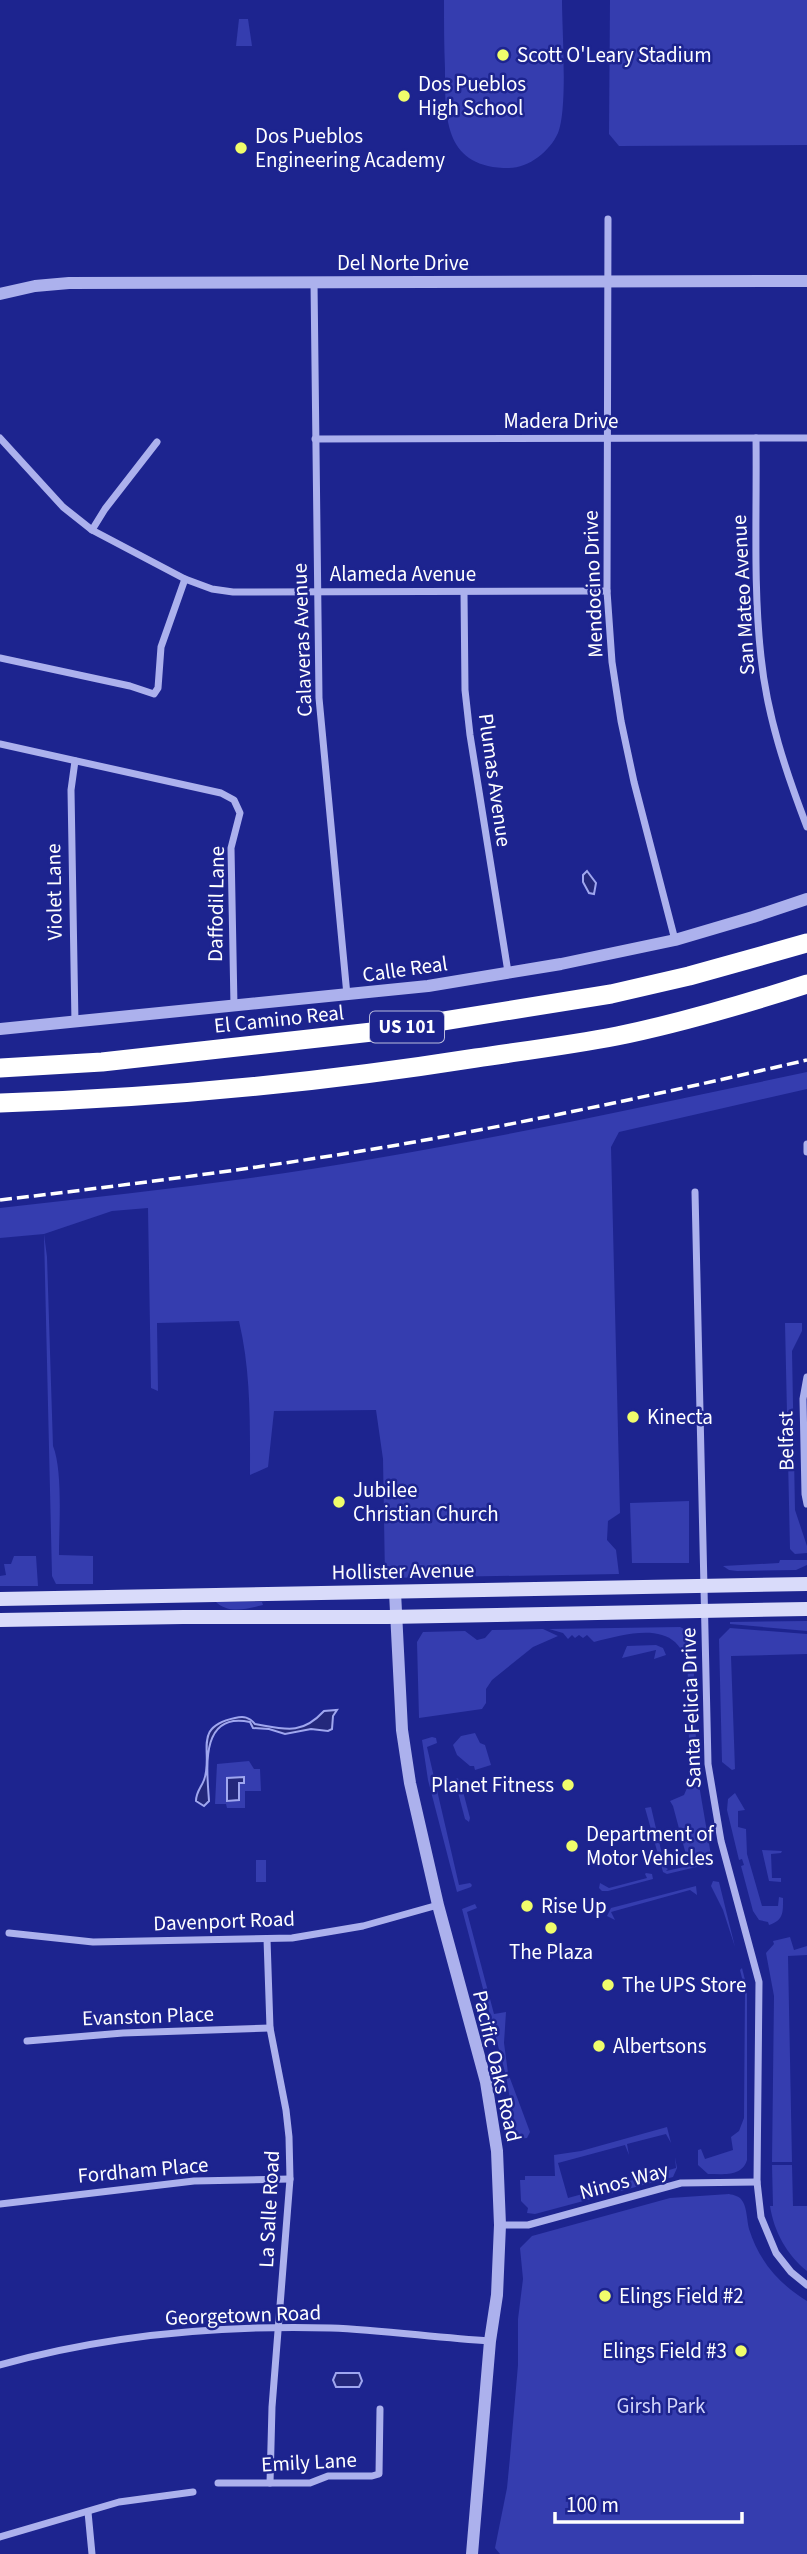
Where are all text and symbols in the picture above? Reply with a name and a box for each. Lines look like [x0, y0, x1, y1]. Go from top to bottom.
place label: Scott O'Leary Stadium [517, 40, 712, 70]
marker: Scott O'Leary Stadium [495, 47, 511, 63]
place label: Dos Pueblos High School [418, 69, 526, 123]
marker: Dos Pueblos High School [396, 88, 412, 104]
place label: Dos Pueblos Engineering Academy [255, 121, 445, 175]
marker: Dos Pueblos Engineering Academy [233, 140, 249, 156]
street label: Del Norte Drive [337, 248, 469, 278]
street label: Madera Drive [503, 406, 619, 436]
street label: Mendocino Drive [575, 510, 611, 658]
street label: San Mateo Avenue [724, 514, 762, 676]
street label: Alameda Avenue [330, 559, 476, 589]
street label: Calaveras Avenue [284, 563, 320, 717]
street label: Plumas Avenue [471, 711, 519, 849]
street label: Violet Lane [38, 843, 70, 941]
street label: Daffodil Lane [200, 846, 232, 962]
street label: Calle Real [360, 948, 450, 990]
street label: El Camino Real [212, 997, 346, 1041]
road number: US 101 [370, 1012, 444, 1042]
place label: Kinecta [647, 1402, 713, 1432]
marker: Kinecta [625, 1409, 641, 1425]
street label: Belfast [770, 1411, 802, 1471]
place label: Jubilee Christian Church [353, 1475, 499, 1529]
marker: Jubilee Christian Church [331, 1494, 347, 1510]
street label: Hollister Avenue [331, 1555, 475, 1587]
street label: Santa Felicia Drive [673, 1627, 709, 1789]
place label: Planet Fitness [431, 1770, 554, 1800]
marker: Planet Fitness [560, 1777, 576, 1793]
place label: Department of Motor Vehicles [586, 1819, 715, 1873]
marker: Department of Motor Vehicles [564, 1838, 580, 1854]
place label: Rise Up [541, 1891, 607, 1921]
marker: Rise Up [519, 1898, 535, 1914]
street label: Davenport Road [153, 1904, 295, 1938]
marker: The Plaza [543, 1920, 559, 1936]
place label: The Plaza [509, 1937, 593, 1967]
place label: The UPS Store [622, 1970, 746, 2000]
marker: The UPS Store [600, 1977, 616, 1993]
street label: Pacific Oaks Road [465, 1987, 529, 2145]
street label: Evanston Place [82, 1999, 214, 2033]
place label: Albertsons [613, 2031, 707, 2061]
marker: Albertsons [591, 2038, 607, 2054]
street label: Fordham Place [76, 2149, 210, 2191]
street label: La Salle Road [251, 2150, 287, 2268]
street label: Ninos Way [576, 2155, 672, 2207]
place label: Elings Field #2 [619, 2281, 744, 2311]
marker: Elings Field #2 [597, 2288, 613, 2304]
street label: Georgetown Road [164, 2297, 322, 2333]
place label: Elings Field #3 [602, 2336, 727, 2366]
marker: Elings Field #3 [733, 2343, 749, 2359]
park label: Girsh Park [616, 2391, 706, 2421]
street label: Emily Lane [260, 2445, 358, 2479]
scale bar [555, 2480, 742, 2524]
text: 100 m [566, 2490, 619, 2520]

